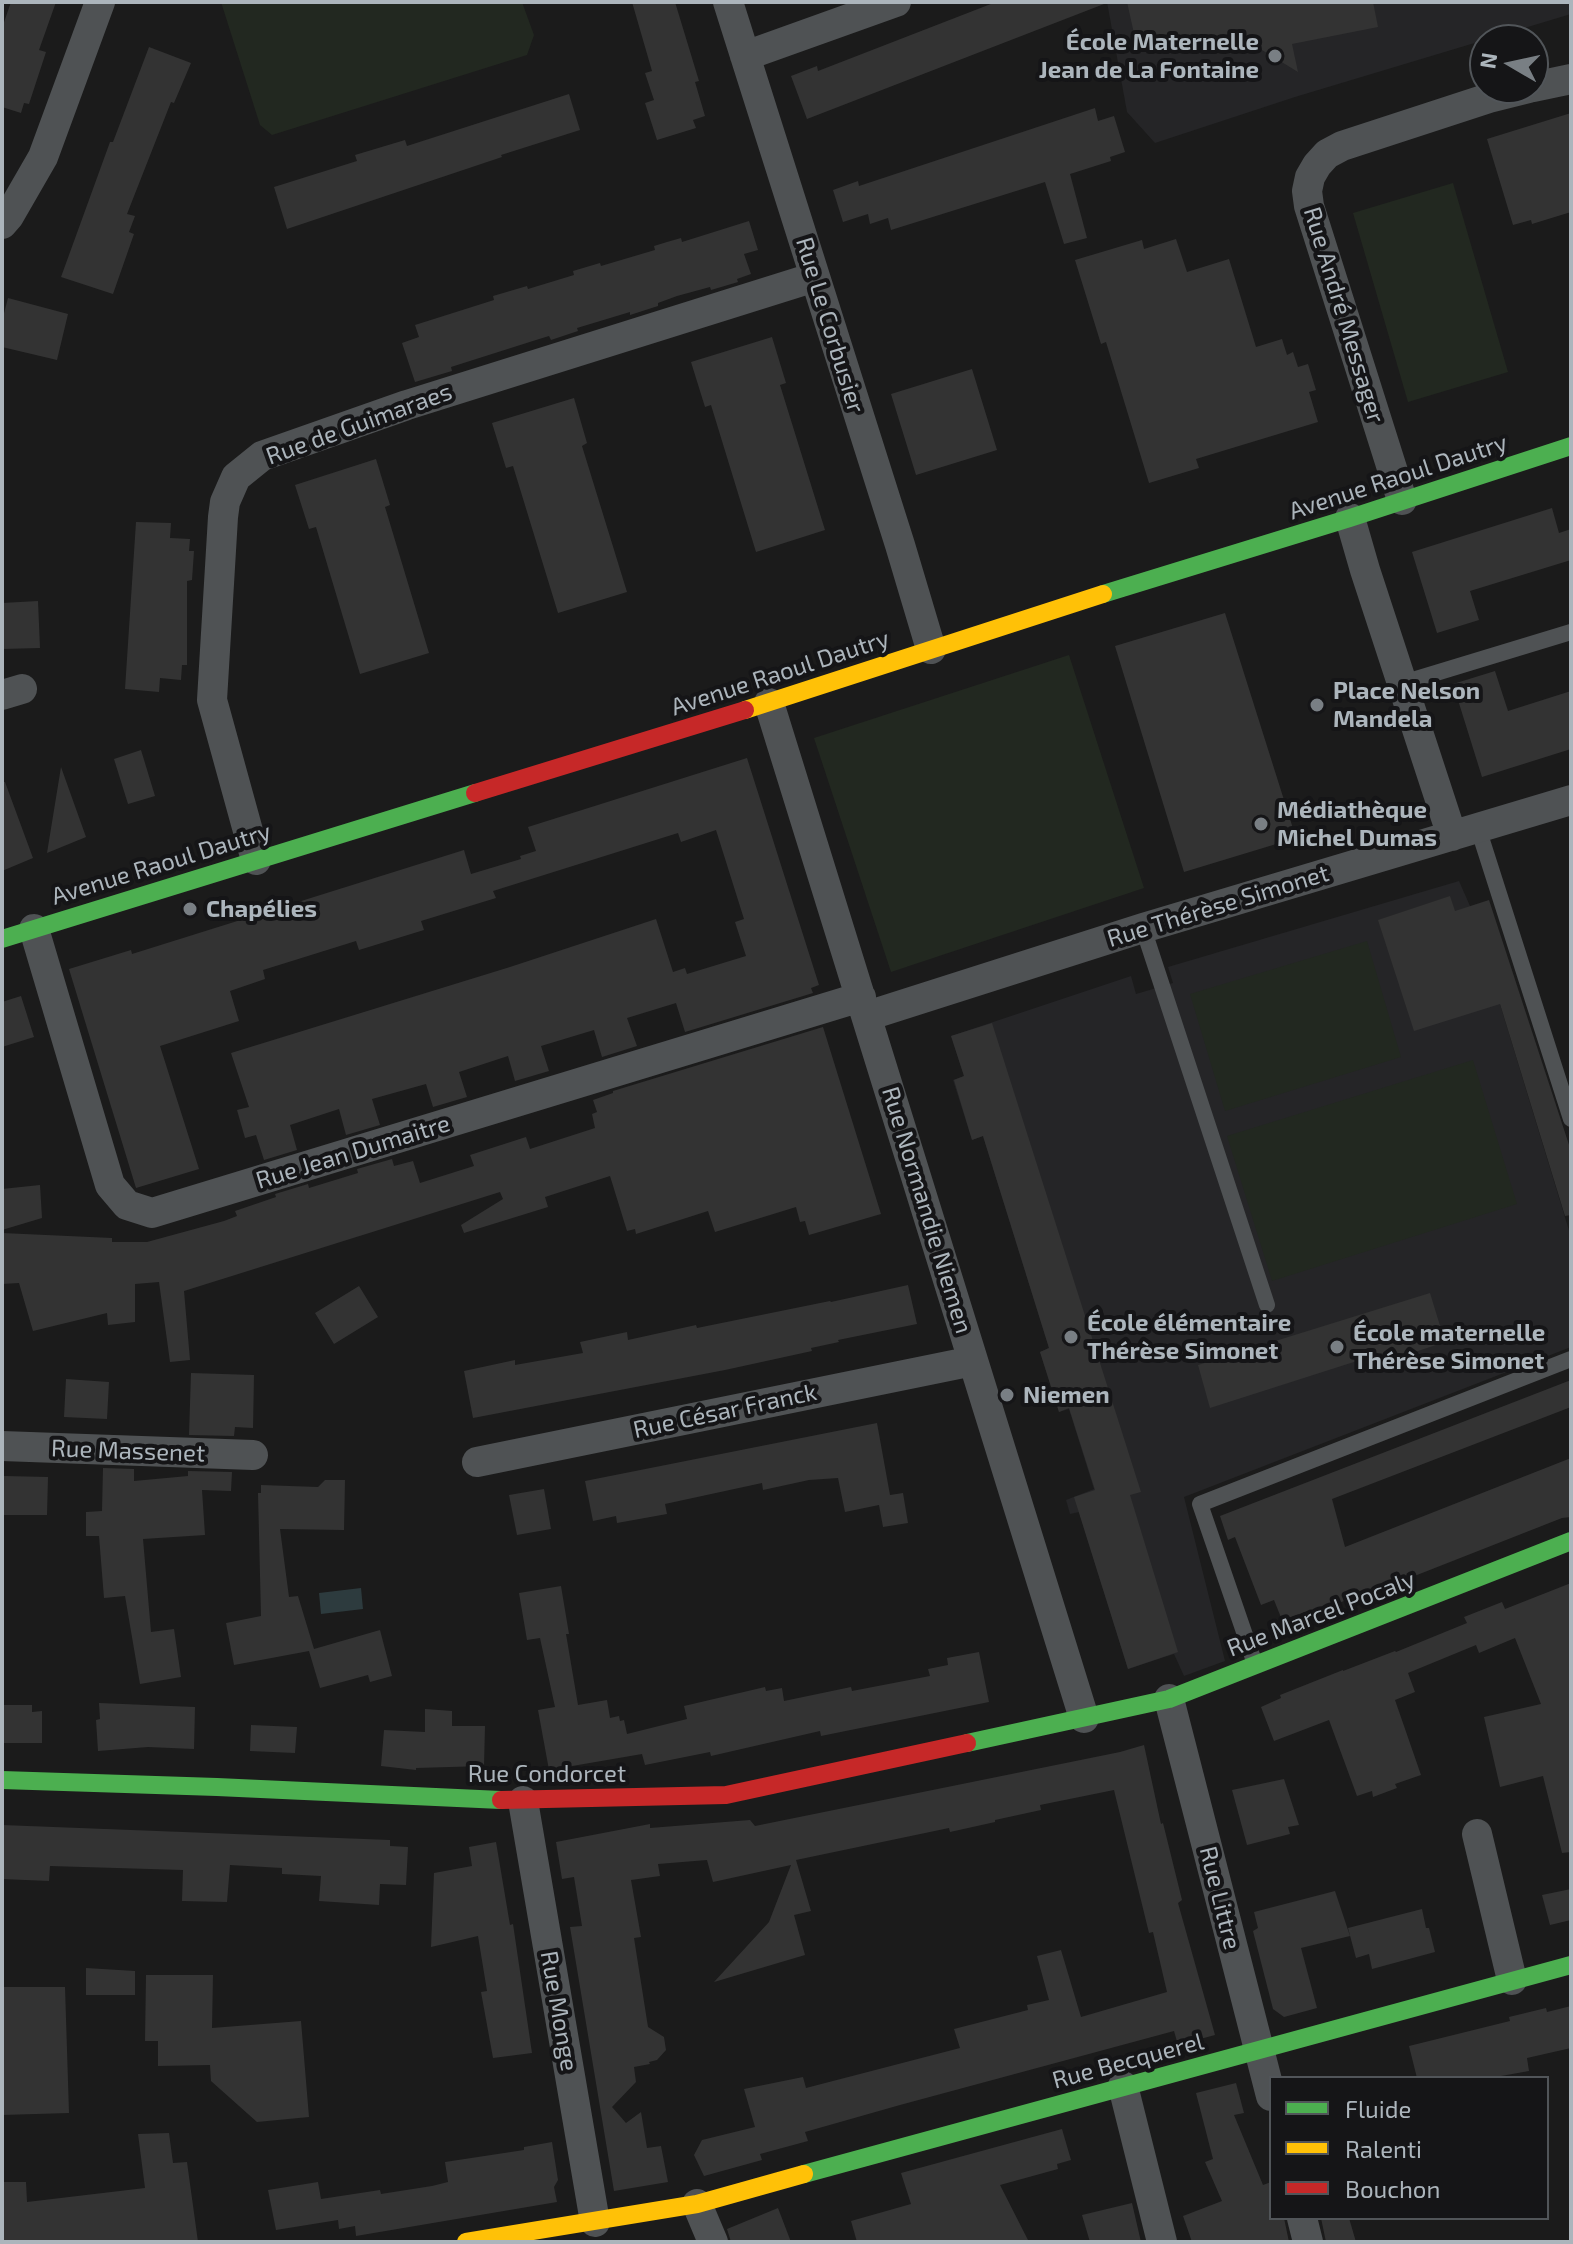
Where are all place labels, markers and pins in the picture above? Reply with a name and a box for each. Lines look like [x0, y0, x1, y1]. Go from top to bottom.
place label: École Maternelle Jean de La Fontaine [1039, 28, 1259, 84]
marker: École Maternelle Jean de La Fontaine [1266, 47, 1284, 65]
place label: Place Nelson Mandela [1333, 677, 1480, 733]
marker: Place Nelson Mandela [1308, 696, 1326, 714]
place label: Médiathèque Michel Dumas [1277, 796, 1437, 852]
marker: Médiathèque Michel Dumas [1252, 815, 1270, 833]
place label: Chapélies [206, 895, 317, 923]
marker: Chapélies [181, 900, 199, 918]
place label: École élémentaire Thérèse Simonet [1087, 1309, 1291, 1365]
place label: École maternelle Thérèse Simonet [1353, 1319, 1545, 1375]
marker: École élémentaire Thérèse Simonet [1062, 1328, 1080, 1346]
marker: École maternelle Thérèse Simonet [1328, 1338, 1346, 1356]
place label: Niemen [1023, 1381, 1110, 1409]
marker: Niemen [998, 1386, 1016, 1404]

